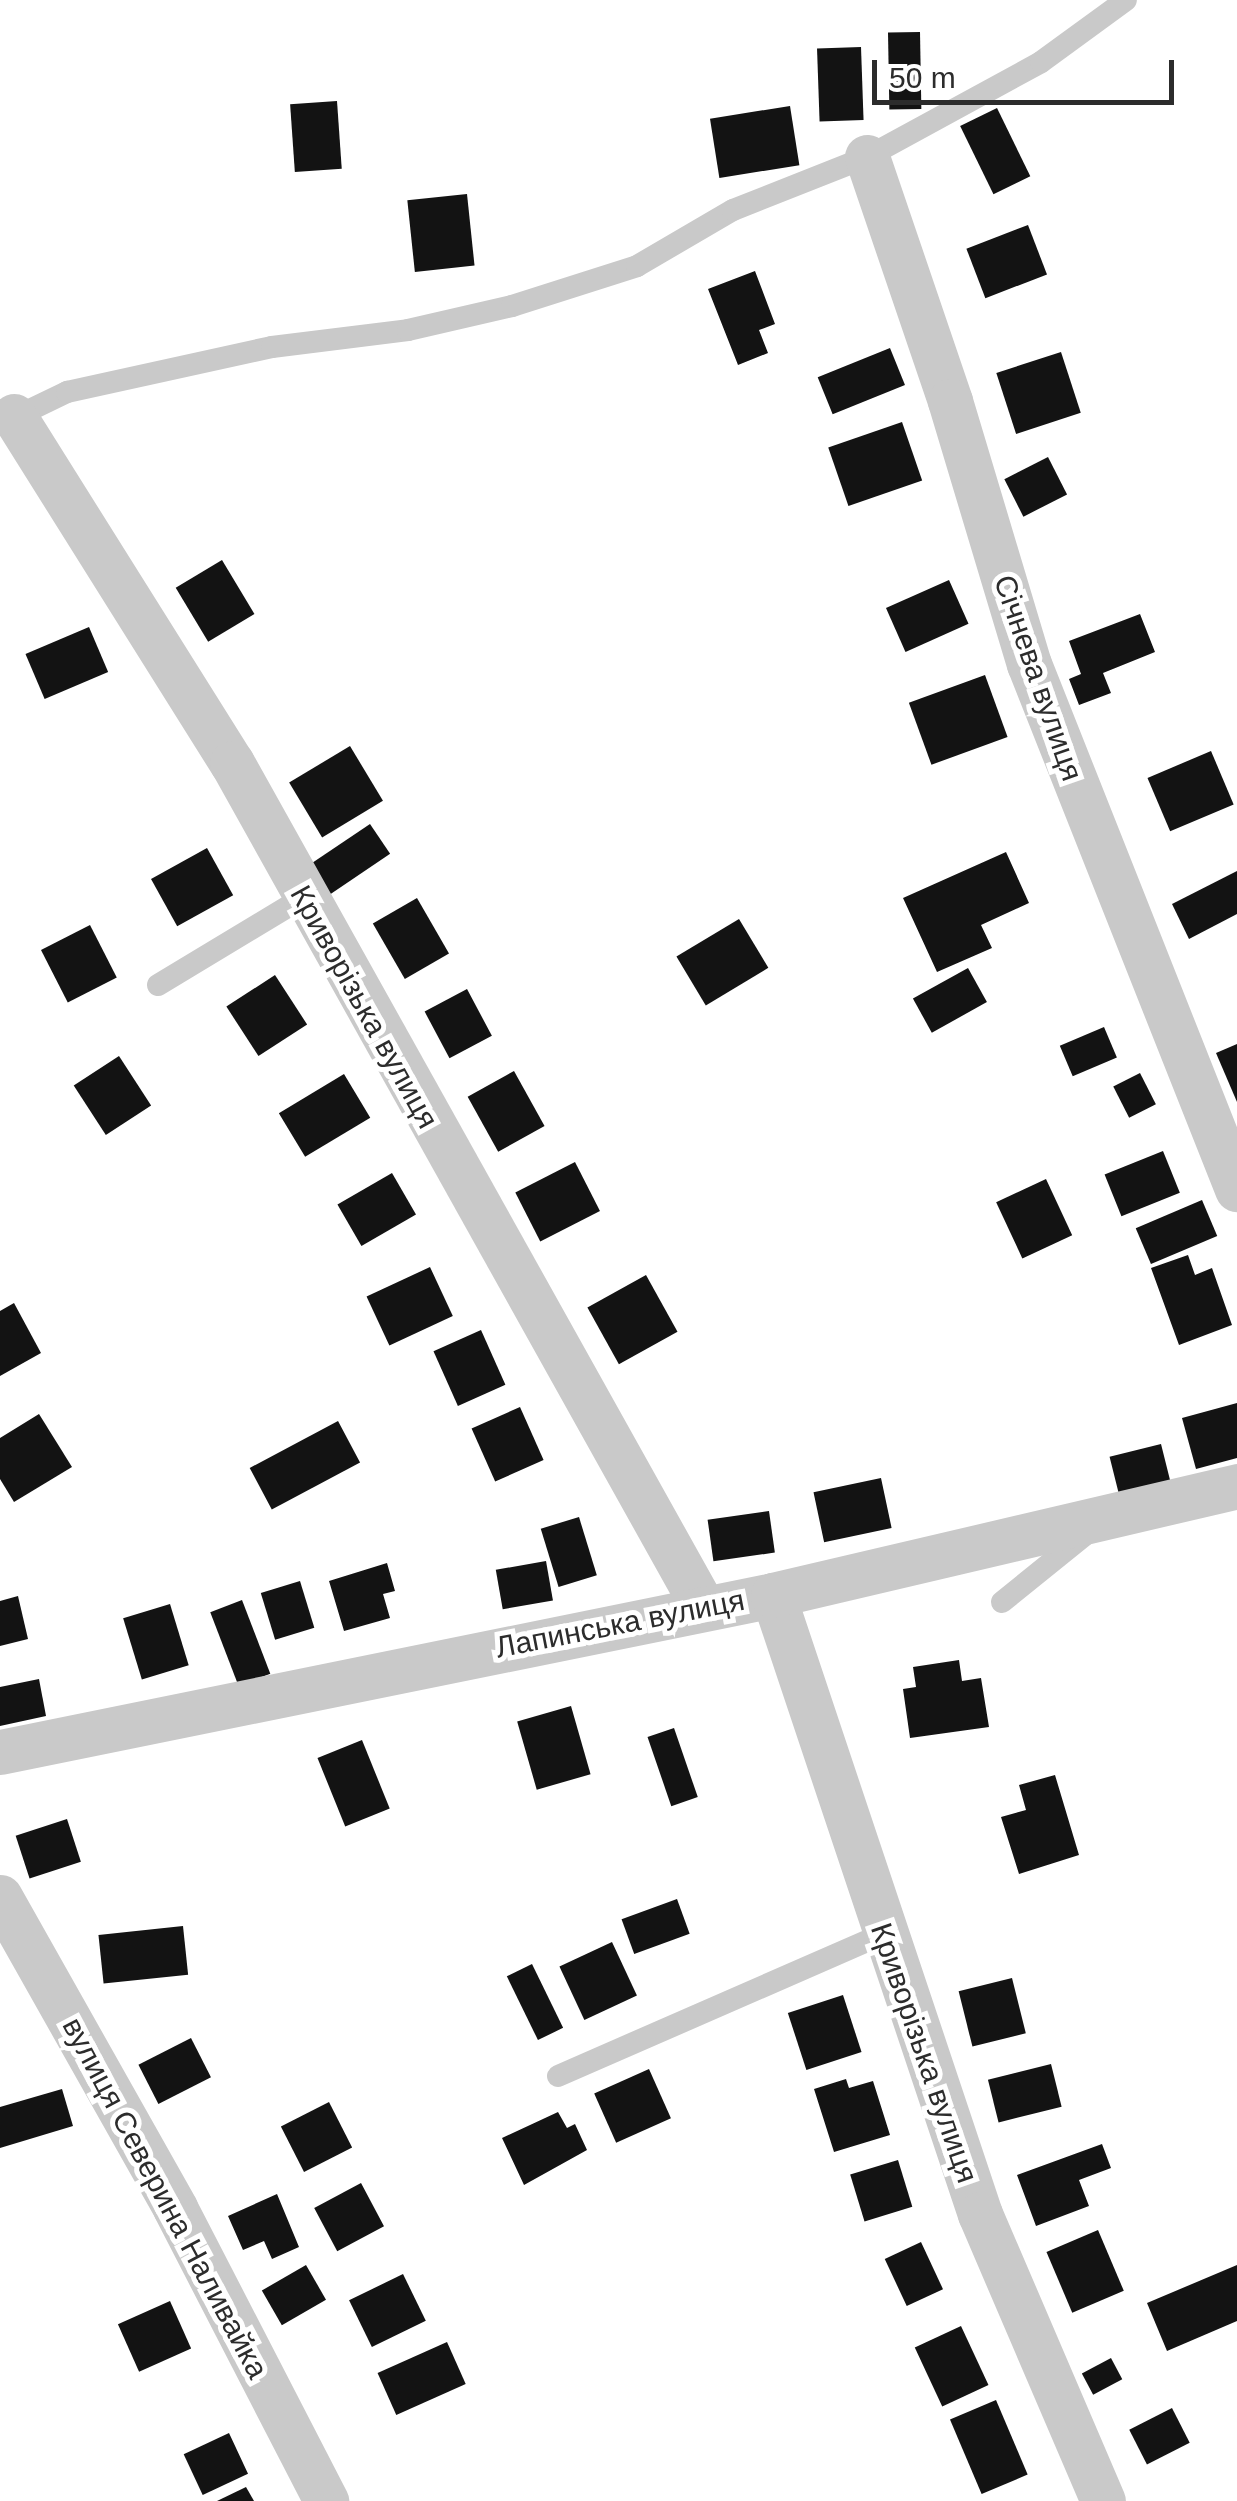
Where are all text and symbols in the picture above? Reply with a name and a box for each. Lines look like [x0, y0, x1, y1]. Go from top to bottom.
scale bar [877, 40, 1180, 102]
text: 50 m [889, 61, 956, 94]
street label: Січнева вулиця [986, 570, 1090, 786]
street label: Криворізька вулиця [282, 879, 446, 1135]
street label: Лапинська вулиця [493, 1582, 747, 1666]
street label: Криворізька вулиця [863, 1919, 985, 2187]
street label: вулиця Северина Наливайка [54, 2011, 276, 2385]

